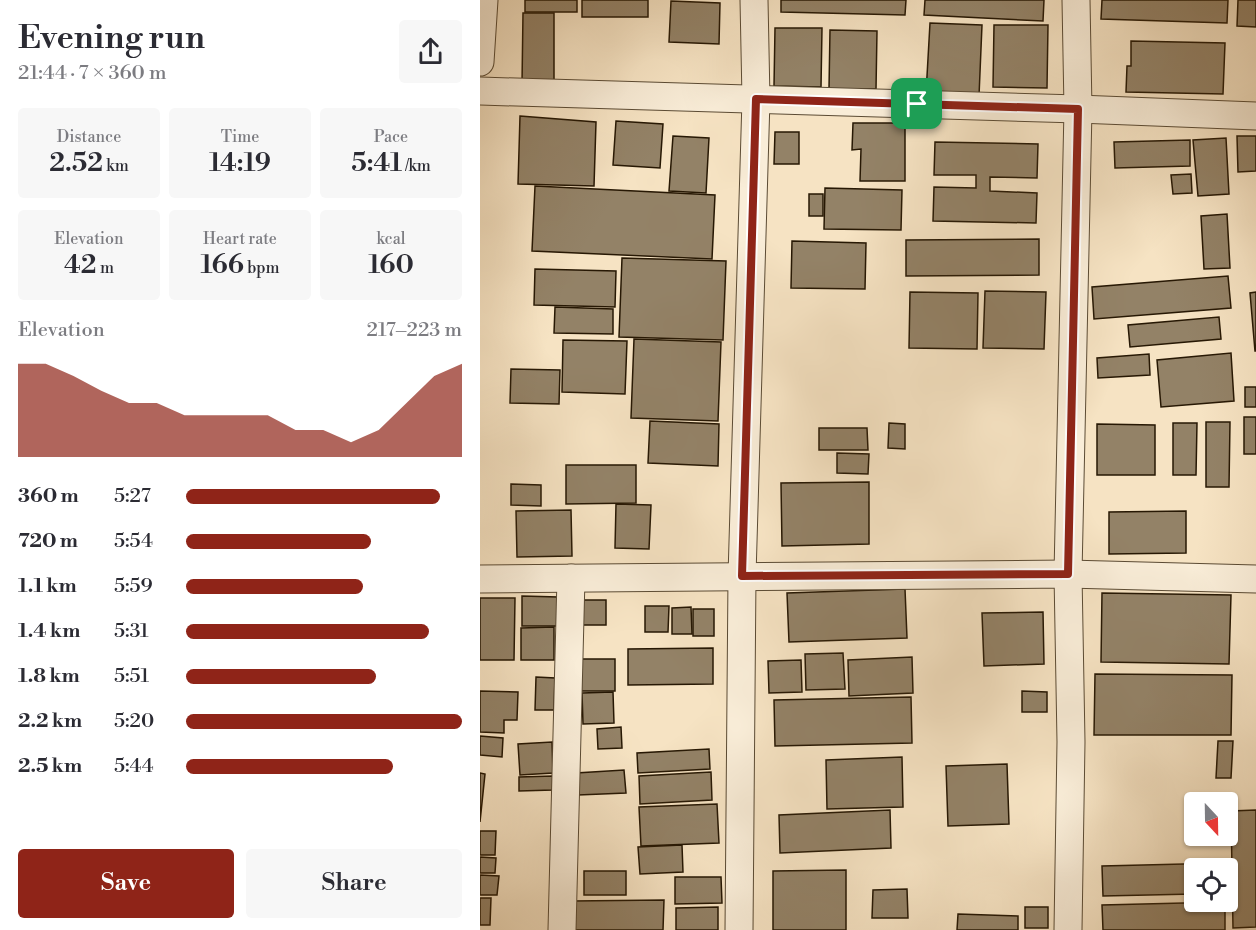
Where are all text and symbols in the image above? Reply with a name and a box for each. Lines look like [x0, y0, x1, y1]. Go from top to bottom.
text: Evening run [18, 18, 205, 59]
button: share [399, 20, 462, 83]
text: 21:44 · 7 × 360 m [18, 61, 166, 86]
pin [891, 78, 942, 129]
icon: arrive [900, 87, 933, 120]
text: Distance [57, 127, 121, 147]
text: Time [221, 127, 259, 147]
text: Pace [374, 127, 408, 147]
text: 2.52 [49, 147, 103, 179]
text: 14:19 [209, 147, 271, 179]
text: 5:41 [351, 147, 402, 179]
text: km [103, 156, 129, 176]
text: /km [402, 156, 431, 176]
text: Elevation [54, 229, 124, 249]
text: Heart rate [203, 229, 277, 249]
text: kcal [376, 229, 406, 249]
text: 42 [64, 249, 97, 281]
text: 166 [200, 249, 244, 281]
text: 160 [368, 249, 414, 281]
text: m [97, 258, 114, 278]
text: bpm [244, 258, 280, 278]
text: Elevation [18, 318, 105, 343]
text: 217–223 m [366, 318, 462, 343]
text: 360 m [18, 484, 79, 509]
text: 5:27 [114, 484, 151, 509]
text: 720 m [18, 529, 78, 554]
text: 5:54 [114, 529, 153, 554]
text: 1.1 km [18, 574, 77, 599]
text: 5:59 [114, 574, 153, 599]
text: 1.4 km [18, 619, 80, 644]
text: 5:31 [114, 619, 149, 644]
text: 1.8 km [18, 664, 80, 689]
text: 5:51 [114, 664, 149, 689]
text: 2.2 km [18, 709, 82, 734]
text: 5:20 [114, 709, 154, 734]
text: 2.5 km [18, 754, 82, 779]
text: 5:44 [114, 754, 154, 779]
north arrow [1184, 792, 1238, 846]
map controls [1184, 792, 1238, 912]
button: Save [18, 849, 234, 918]
button: Share [246, 849, 462, 918]
button: locate [1184, 858, 1238, 912]

